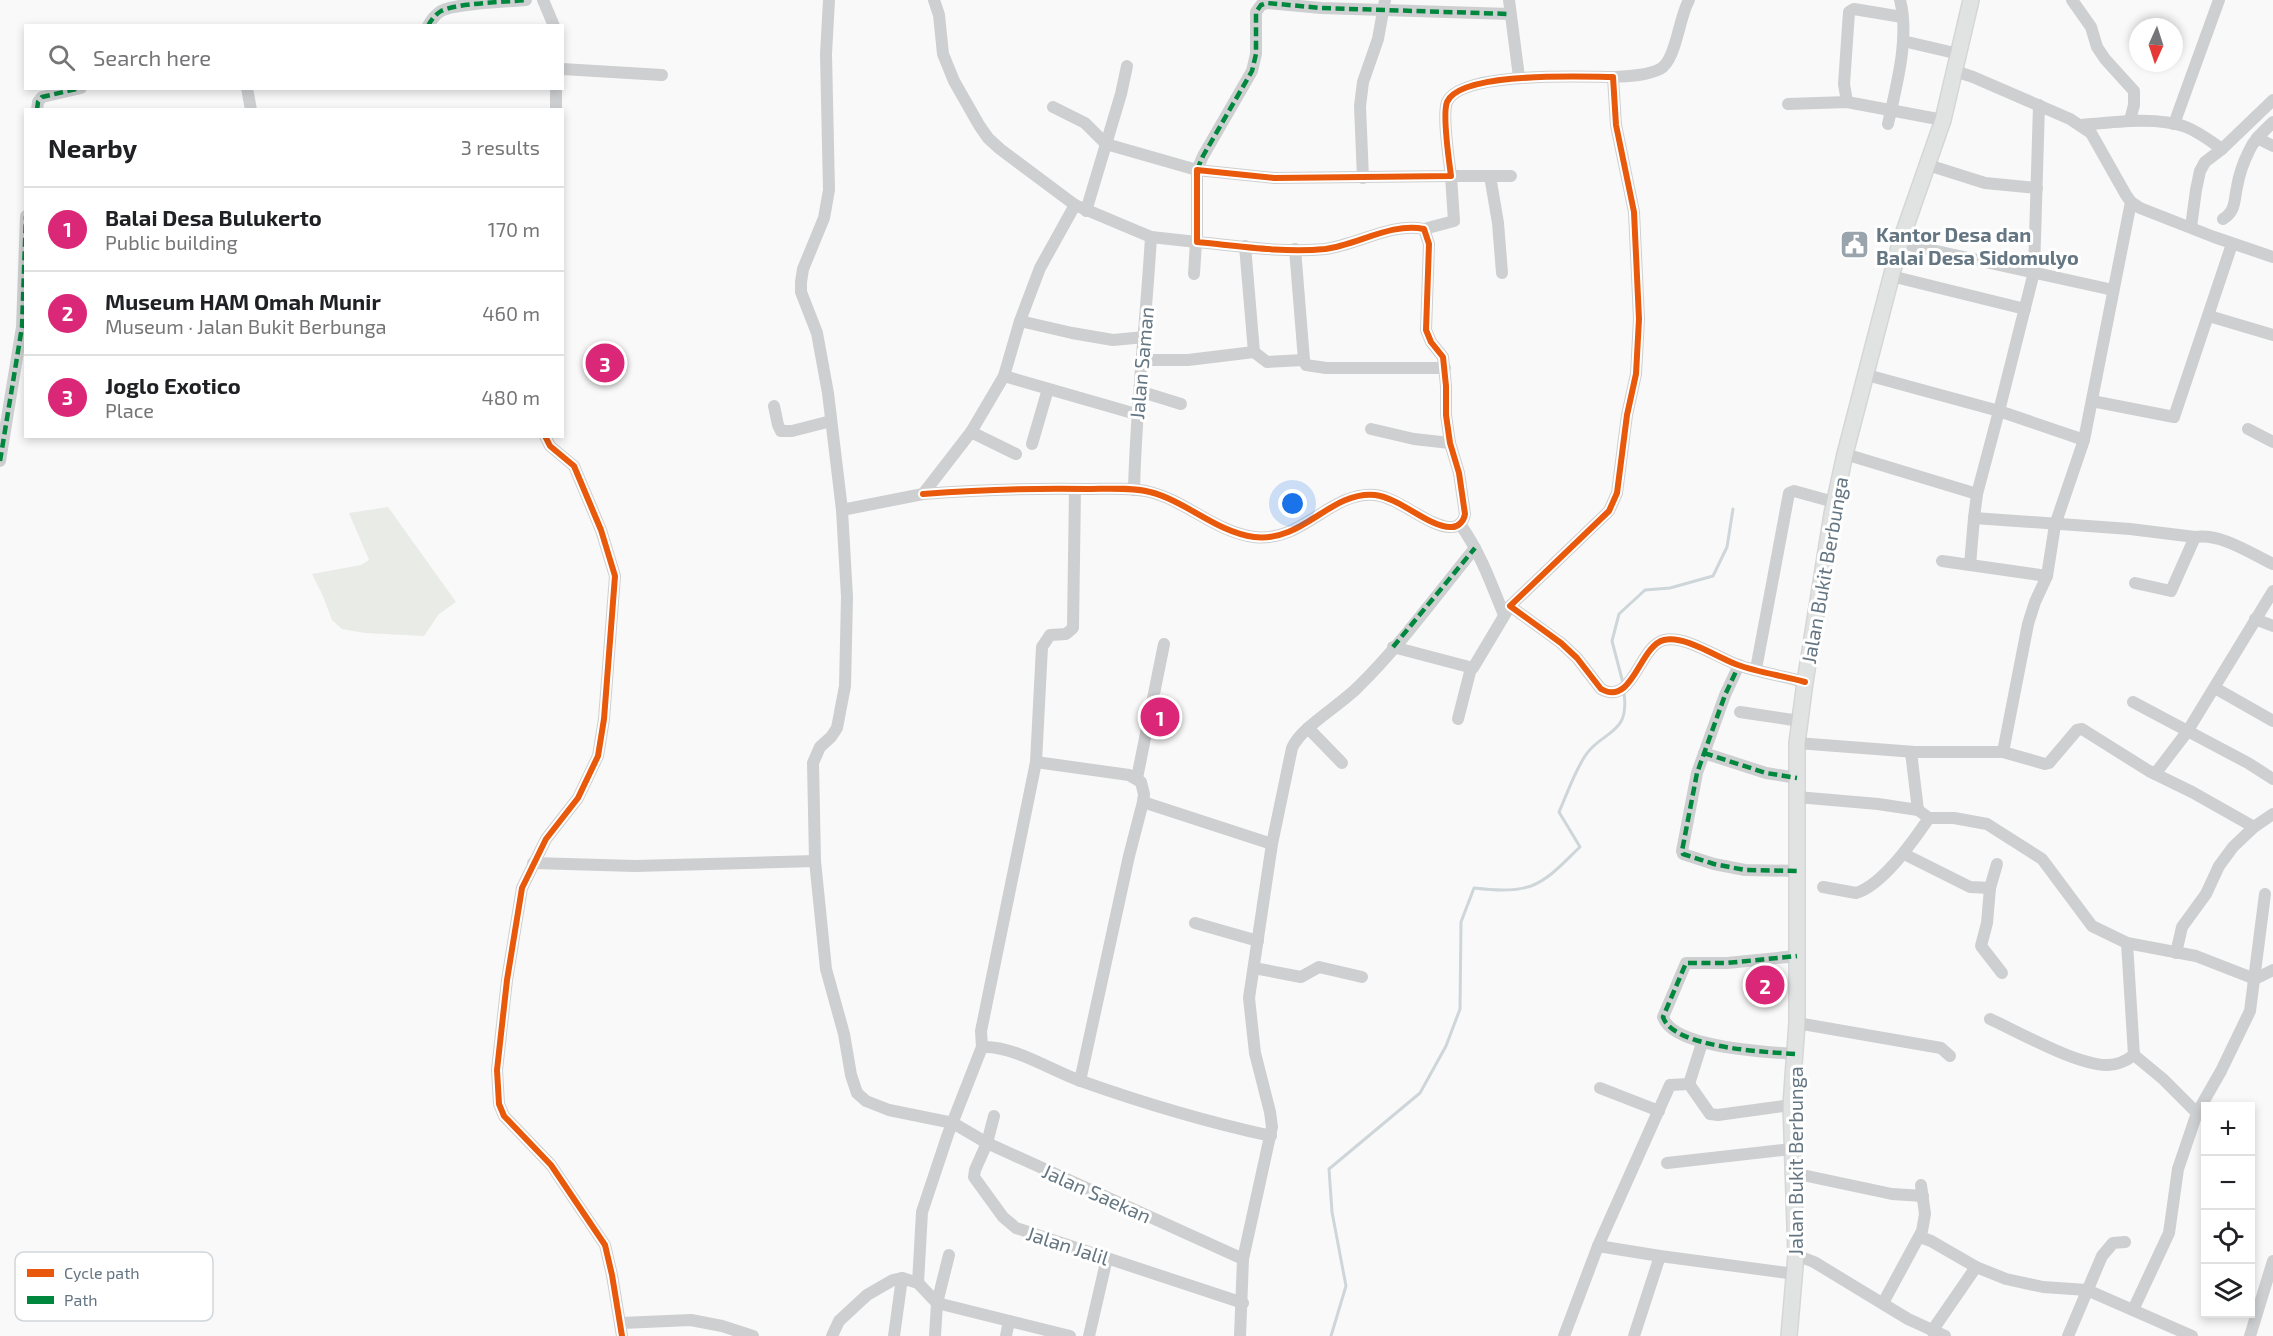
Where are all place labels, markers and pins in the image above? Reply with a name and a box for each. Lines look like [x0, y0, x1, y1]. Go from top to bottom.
place label: Kantor Desa dan Balai Desa Sidomulyo [1876, 222, 2079, 270]
public building icon: Kantor Desa dan Balai Desa Sidomulyo [1839, 229, 1871, 261]
pin: 3 [586, 340, 624, 386]
pin: 1 [1140, 694, 1180, 740]
pin: 2 [1746, 962, 1784, 1008]

